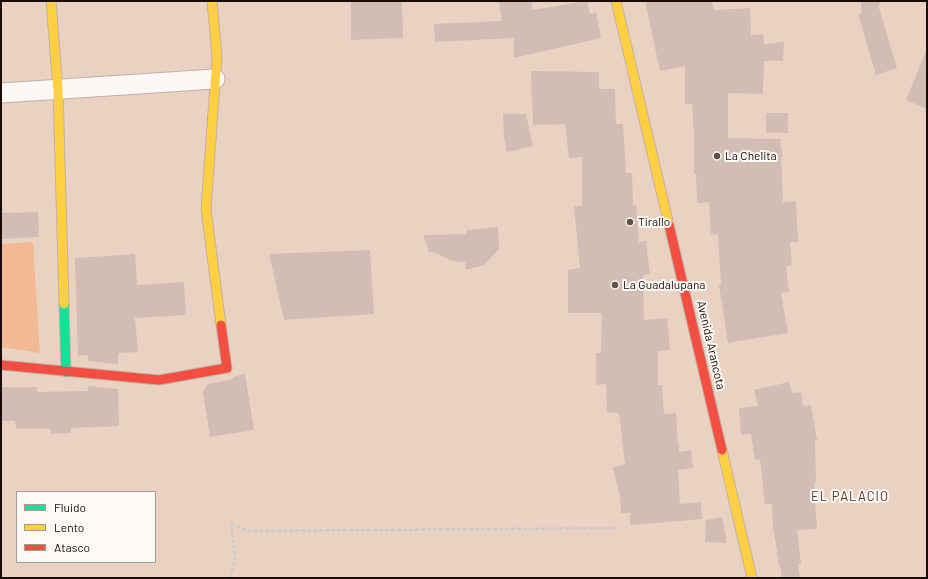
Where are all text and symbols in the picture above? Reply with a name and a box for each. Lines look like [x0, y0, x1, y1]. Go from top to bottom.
place label: La Chelita [725, 149, 777, 163]
marker: La Chelita [712, 151, 722, 161]
place label: Tirallo [638, 215, 670, 229]
marker: Tirallo [625, 217, 635, 227]
place label: La Guadalupana [623, 278, 705, 292]
marker: La Guadalupana [610, 280, 620, 290]
street label: Avenida Arancota [694, 299, 728, 391]
district label: EL PALACIO [811, 489, 889, 505]
legend [16, 491, 156, 563]
text: Fluido [54, 500, 86, 514]
text: Lento [54, 520, 84, 534]
text: Atasco [54, 540, 90, 554]

